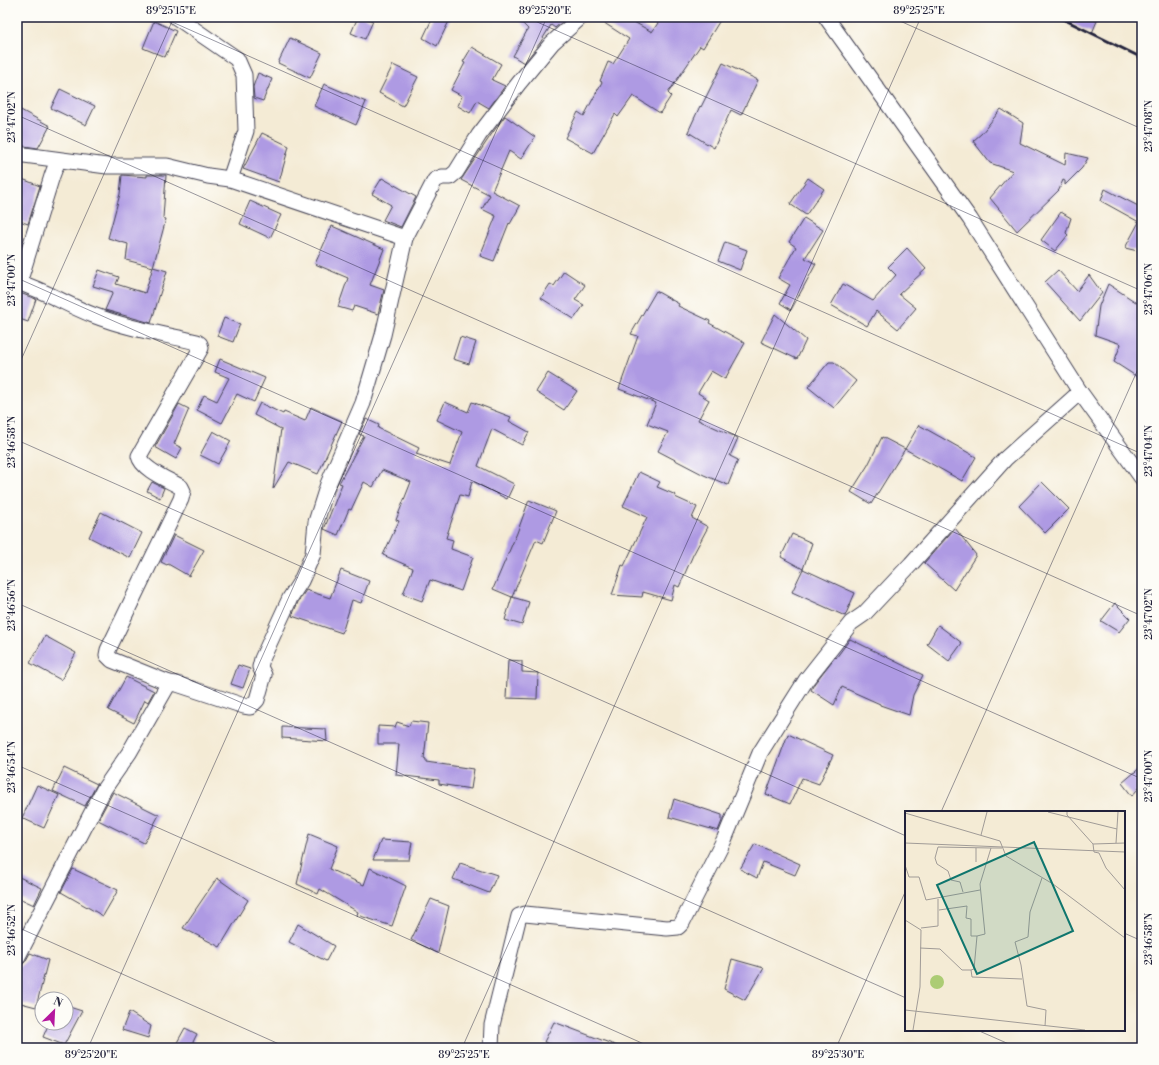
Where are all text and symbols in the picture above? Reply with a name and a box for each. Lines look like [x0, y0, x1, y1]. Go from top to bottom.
text: 89°25'15"E [146, 5, 196, 17]
text: 89°25'20"E [519, 5, 571, 17]
text: 89°25'25"E [893, 5, 945, 17]
text: 23°47'02"N [6, 91, 18, 143]
text: 23°47'08"N [1143, 100, 1155, 152]
text: 23°47'00"N [6, 253, 18, 306]
text: 23°47'06"N [1143, 263, 1155, 315]
text: 23°46'58"N [6, 415, 18, 468]
text: 23°47'04"N [1143, 425, 1155, 477]
text: 23°46'56"N [6, 578, 18, 631]
text: 23°47'02"N [1143, 588, 1155, 640]
text: 23°46'54"N [6, 740, 18, 793]
text: 23°47'00"N [1143, 749, 1155, 802]
inset map [905, 811, 1125, 1031]
text: 23°46'52"N [6, 904, 18, 956]
text: 23°46'58"N [1143, 912, 1155, 965]
north arrow [34, 991, 74, 1031]
text: N [51, 995, 65, 1011]
text: 89°25'20"E [65, 1049, 117, 1061]
text: 89°25'25"E [438, 1049, 490, 1061]
text: 89°25'30"E [812, 1049, 864, 1061]

